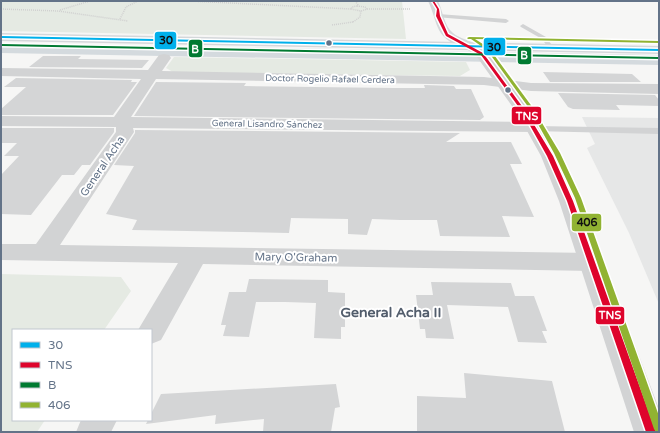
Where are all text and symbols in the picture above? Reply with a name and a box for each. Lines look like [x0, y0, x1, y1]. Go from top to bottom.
line badge: 30 [154, 31, 177, 50]
text: 30 [159, 34, 173, 47]
line badge: 30 [483, 37, 506, 56]
unlabelled marker [324, 38, 334, 48]
line badge: B [188, 39, 203, 58]
text: 30 [487, 41, 501, 54]
text: B [191, 43, 199, 56]
line badge: B [517, 46, 532, 65]
text: B [520, 49, 528, 62]
street label: Doctor Rogelio Rafael Cerdera [265, 73, 395, 86]
unlabelled marker [503, 85, 513, 95]
line badge: TNS [511, 106, 542, 125]
text: TNS [515, 110, 538, 123]
street label: General Lisandro Sánchez [212, 118, 323, 131]
street label: General Acha [77, 134, 127, 199]
line badge: 406 [571, 213, 602, 232]
text: 406 [577, 216, 597, 229]
street label: Mary O'Graham [254, 250, 338, 265]
district label: General Acha II [340, 304, 442, 321]
line badge: TNS [595, 306, 625, 325]
text: TNS [598, 309, 621, 322]
legend [12, 329, 152, 421]
text: 30 [48, 338, 64, 352]
text: TNS [48, 358, 72, 372]
text: B [48, 378, 56, 392]
text: 406 [48, 398, 71, 412]

